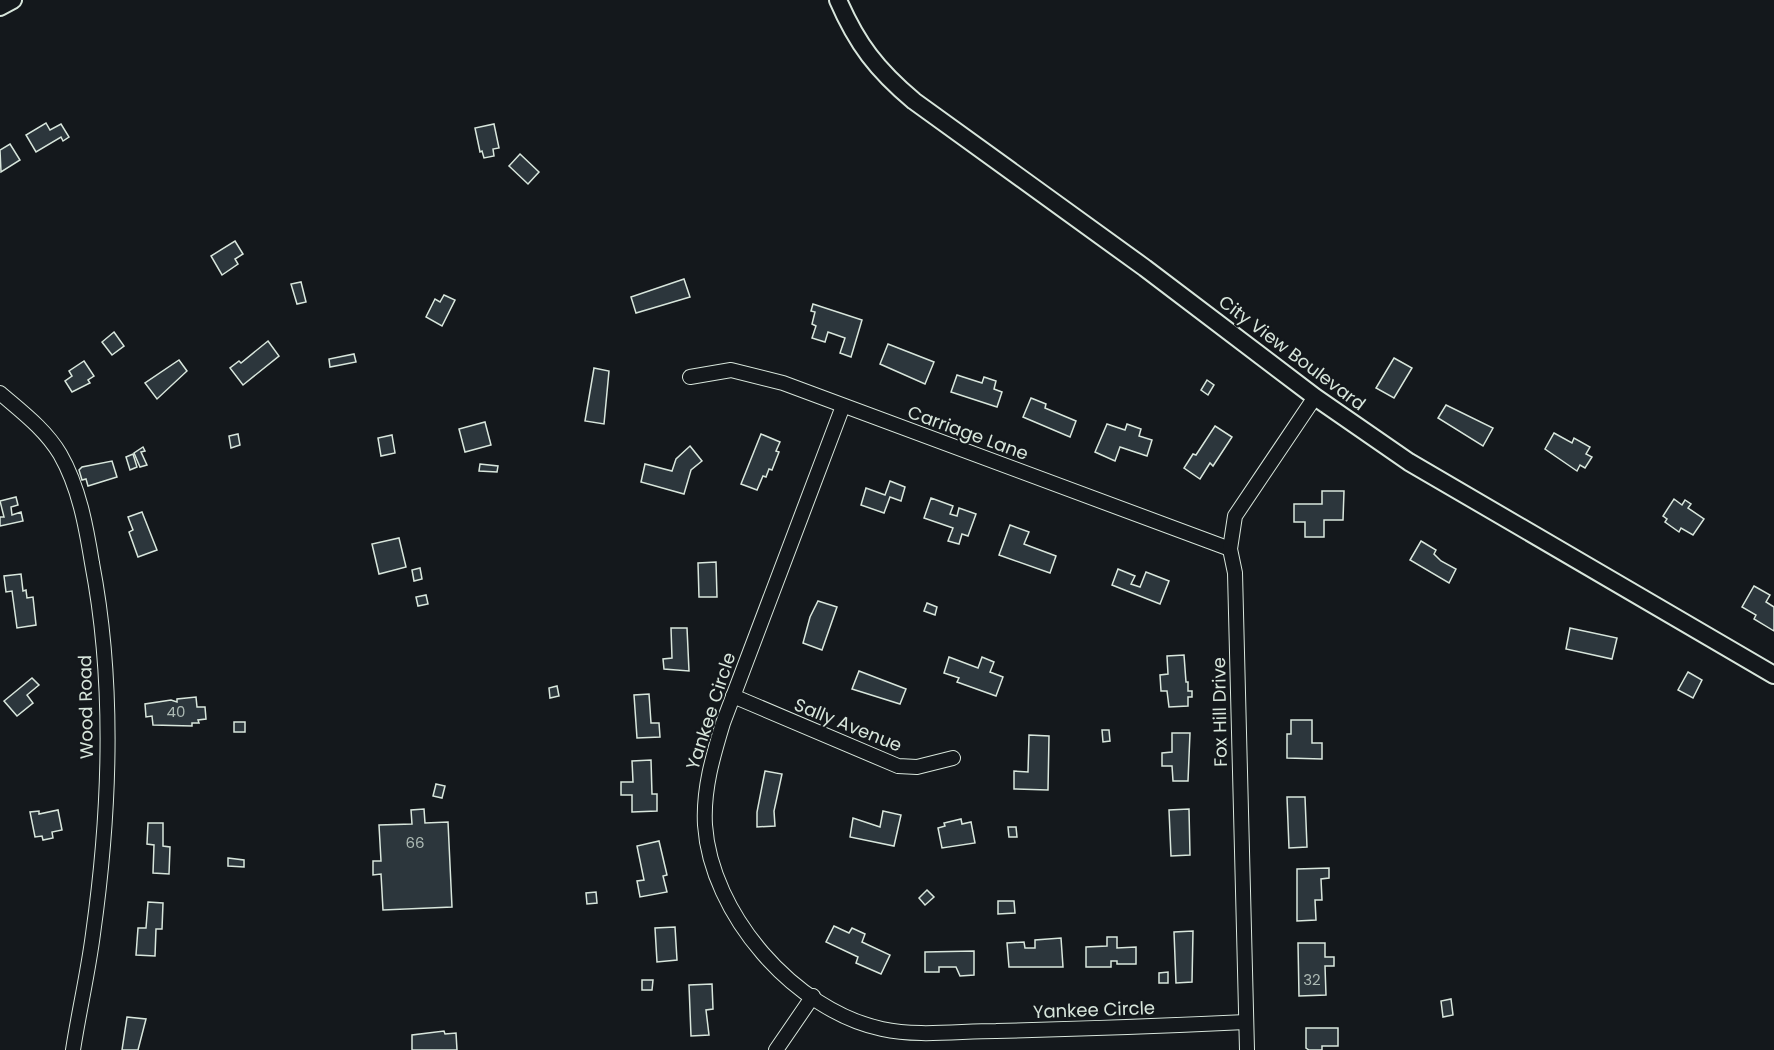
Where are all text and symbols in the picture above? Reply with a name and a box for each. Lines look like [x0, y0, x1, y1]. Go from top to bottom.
street label: City View Boulevard [1214, 289, 1371, 416]
street label: Carriage Lane [904, 399, 1032, 466]
street label: Yankee Circle [680, 649, 741, 773]
street label: Wood Road [72, 655, 99, 759]
street label: Fox Hill Drive [1206, 657, 1233, 767]
street label: Sally Avenue [791, 692, 906, 758]
house number: 40 [167, 701, 185, 722]
house number: 66 [405, 832, 425, 853]
house number: 32 [1303, 969, 1321, 990]
street label: Yankee Circle [1033, 995, 1155, 1024]

